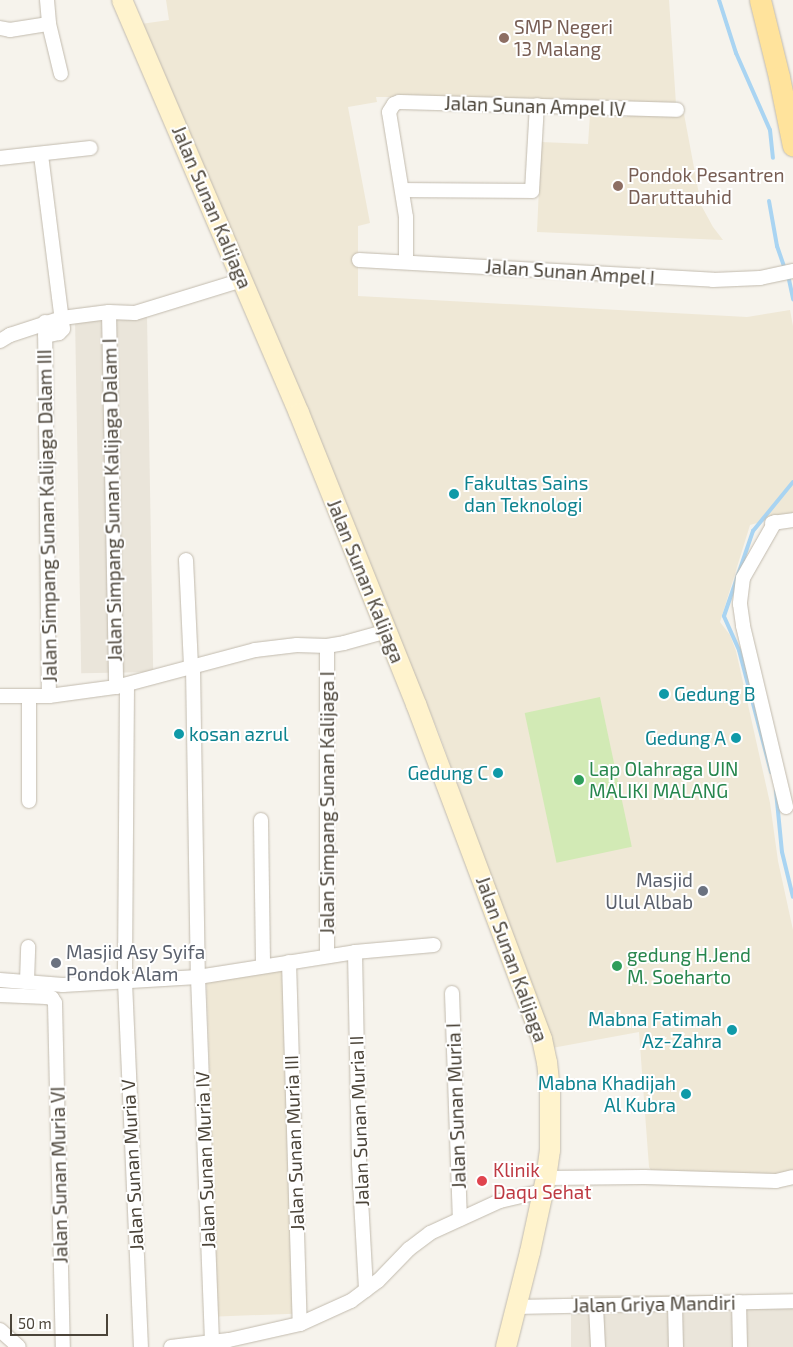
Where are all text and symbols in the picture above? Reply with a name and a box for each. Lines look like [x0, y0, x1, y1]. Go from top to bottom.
place label: SMP Negeri 13 Malang [514, 16, 613, 60]
marker: SMP Negeri 13 Malang [498, 32, 510, 44]
street label: Jalan Sunan Ampel IV [443, 91, 627, 121]
street label: Jalan Sunan Kalijaga [167, 122, 257, 292]
place label: Pondok Pesantren Daruttauhid [628, 164, 785, 208]
marker: Pondok Pesantren Daruttauhid [612, 180, 624, 192]
street label: Jalan Sunan Ampel I [484, 255, 656, 289]
street label: Jalan Simpang Sunan Kalijaga Dalam I [98, 338, 126, 662]
street label: Jalan Simpang Sunan Kalijaga Dalam III [33, 349, 61, 683]
place label: Fakultas Sains dan Teknologi [464, 472, 588, 516]
marker: Fakultas Sains dan Teknologi [448, 488, 460, 500]
street label: Jalan Sunan Kalijaga [323, 496, 409, 666]
street label: Jalan Simpang Sunan Kalijaga I [316, 671, 338, 935]
place label: Gedung B [674, 683, 756, 705]
marker: Gedung B [658, 688, 670, 700]
place label: kosan azrul [189, 723, 289, 745]
place label: Gedung A [644, 727, 726, 749]
marker: kosan azrul [173, 728, 185, 740]
marker: Gedung A [730, 732, 742, 744]
place label: Lap Olahraga UIN MALIKI MALANG [589, 758, 739, 802]
place label: Gedung C [407, 762, 488, 784]
marker: Gedung C [492, 767, 504, 779]
marker: Lap Olahraga UIN MALIKI MALANG [573, 774, 585, 786]
place label: Masjid Ulul Albab [604, 869, 693, 913]
street label: Jalan Sunan Kalijaga [471, 873, 553, 1045]
marker: Masjid Ulul Albab [697, 885, 709, 897]
place label: Masjid Asy Syifa Pondok Alam [66, 941, 206, 985]
place label: gedung H.Jend M. Soeharto [627, 944, 751, 988]
marker: Masjid Asy Syifa Pondok Alam [50, 957, 62, 969]
marker: gedung H.Jend M. Soeharto [611, 960, 623, 972]
place label: Mabna Fatimah Az-Zahra [588, 1008, 722, 1052]
street label: Jalan Sunan Muria I [442, 1023, 470, 1189]
marker: Mabna Fatimah Az-Zahra [726, 1024, 738, 1036]
street label: Jalan Sunan Muria II [345, 1035, 373, 1207]
street label: Jalan Sunan Muria III [280, 1055, 308, 1231]
street label: Jalan Sunan Muria IV [191, 1071, 219, 1249]
place label: Mabna Khadijah Al Kubra [538, 1072, 676, 1116]
street label: Jalan Sunan Muria V [116, 1078, 148, 1252]
street label: Jalan Sunan Muria VI [46, 1086, 72, 1264]
marker: Mabna Khadijah Al Kubra [680, 1088, 692, 1100]
place label: Klinik Daqu Sehat [493, 1159, 592, 1203]
marker: Klinik Daqu Sehat [475, 1174, 489, 1188]
street label: Jalan Griya Mandiri [572, 1291, 736, 1317]
scale bar [12, 1304, 110, 1336]
text: 50 m [18, 1314, 52, 1332]

